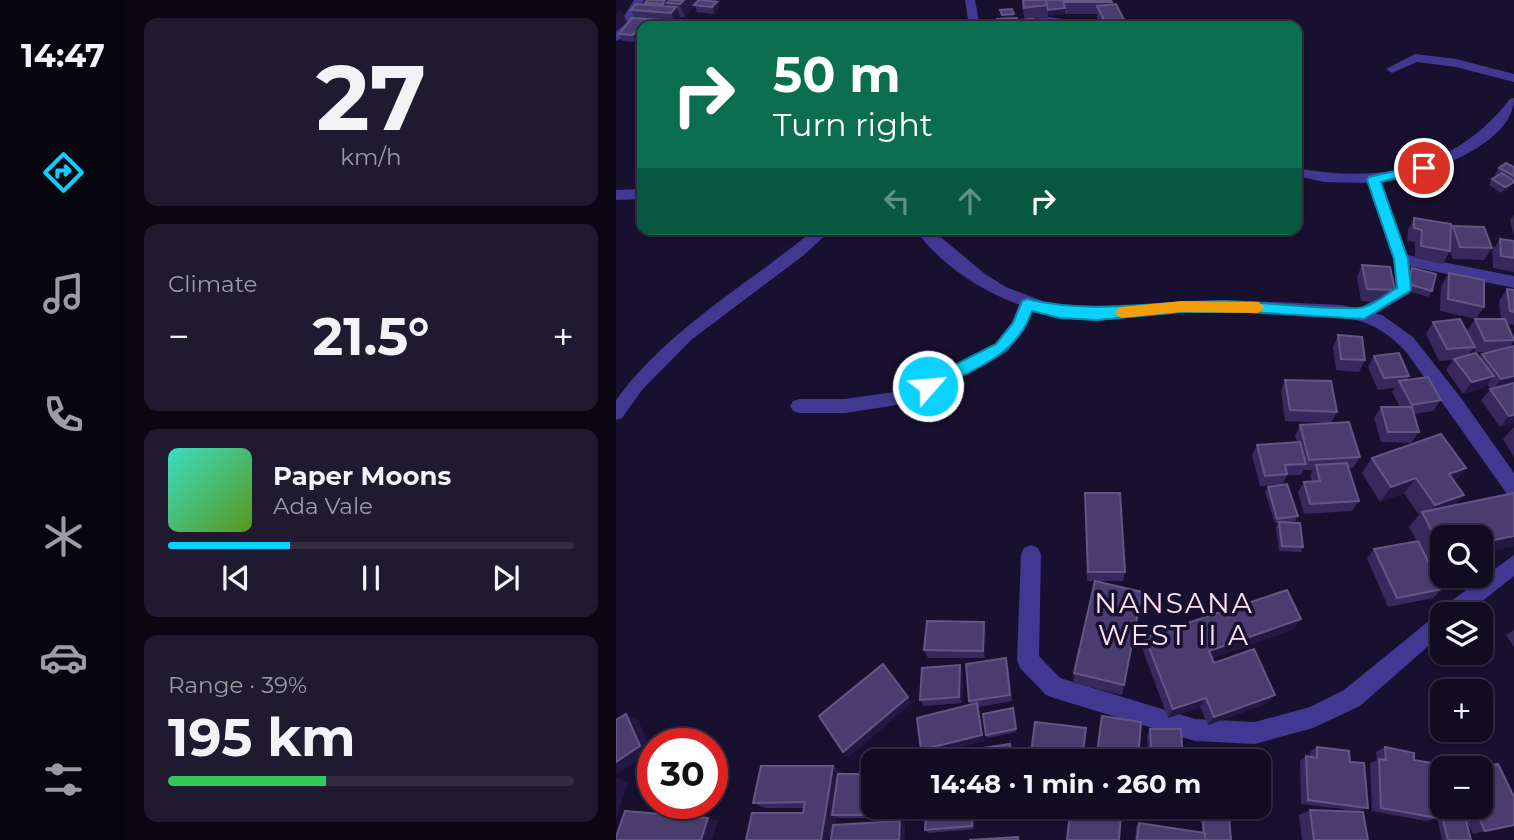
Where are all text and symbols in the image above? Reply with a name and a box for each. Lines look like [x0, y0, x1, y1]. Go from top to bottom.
text: 14:47 [21, 36, 105, 75]
text: 27 [316, 42, 426, 153]
text: 50 m [773, 45, 901, 104]
icon: right [658, 49, 749, 140]
text: Turn right [773, 105, 933, 144]
pin [1394, 138, 1454, 198]
text: km/h [340, 143, 402, 171]
icon: directions [39, 148, 88, 197]
icon: arrive [1405, 149, 1443, 187]
icon: left [878, 182, 916, 220]
icon: ahead [951, 182, 989, 220]
icon: right [1024, 182, 1062, 220]
icon: music [39, 269, 88, 318]
text: Climate [168, 270, 257, 298]
text: 21.5° [312, 305, 430, 368]
text: − [168, 313, 190, 360]
text: + [552, 313, 574, 360]
position arrow [891, 349, 965, 423]
icon: phone [39, 390, 88, 439]
text: Paper Moons [273, 460, 451, 492]
text: Ada Vale [273, 492, 373, 520]
icon: climate [39, 512, 88, 561]
map controls [1430, 525, 1493, 819]
button: search [1430, 525, 1493, 588]
icon: previous [217, 559, 255, 597]
icon: pause [352, 559, 390, 597]
icon: next [487, 559, 525, 597]
district label: NANSANA WEST II A [1094, 586, 1254, 652]
button: layers [1430, 602, 1493, 665]
icon: car [39, 633, 88, 682]
text: Range · 39% [168, 671, 307, 699]
button: + [1430, 679, 1493, 742]
text: 195 km [168, 706, 356, 769]
speed limit sign: 30 [637, 728, 728, 819]
icon: filters [39, 755, 88, 804]
button: − [1430, 756, 1493, 819]
text: 14:48 · 1 min · 260 m [931, 768, 1201, 800]

